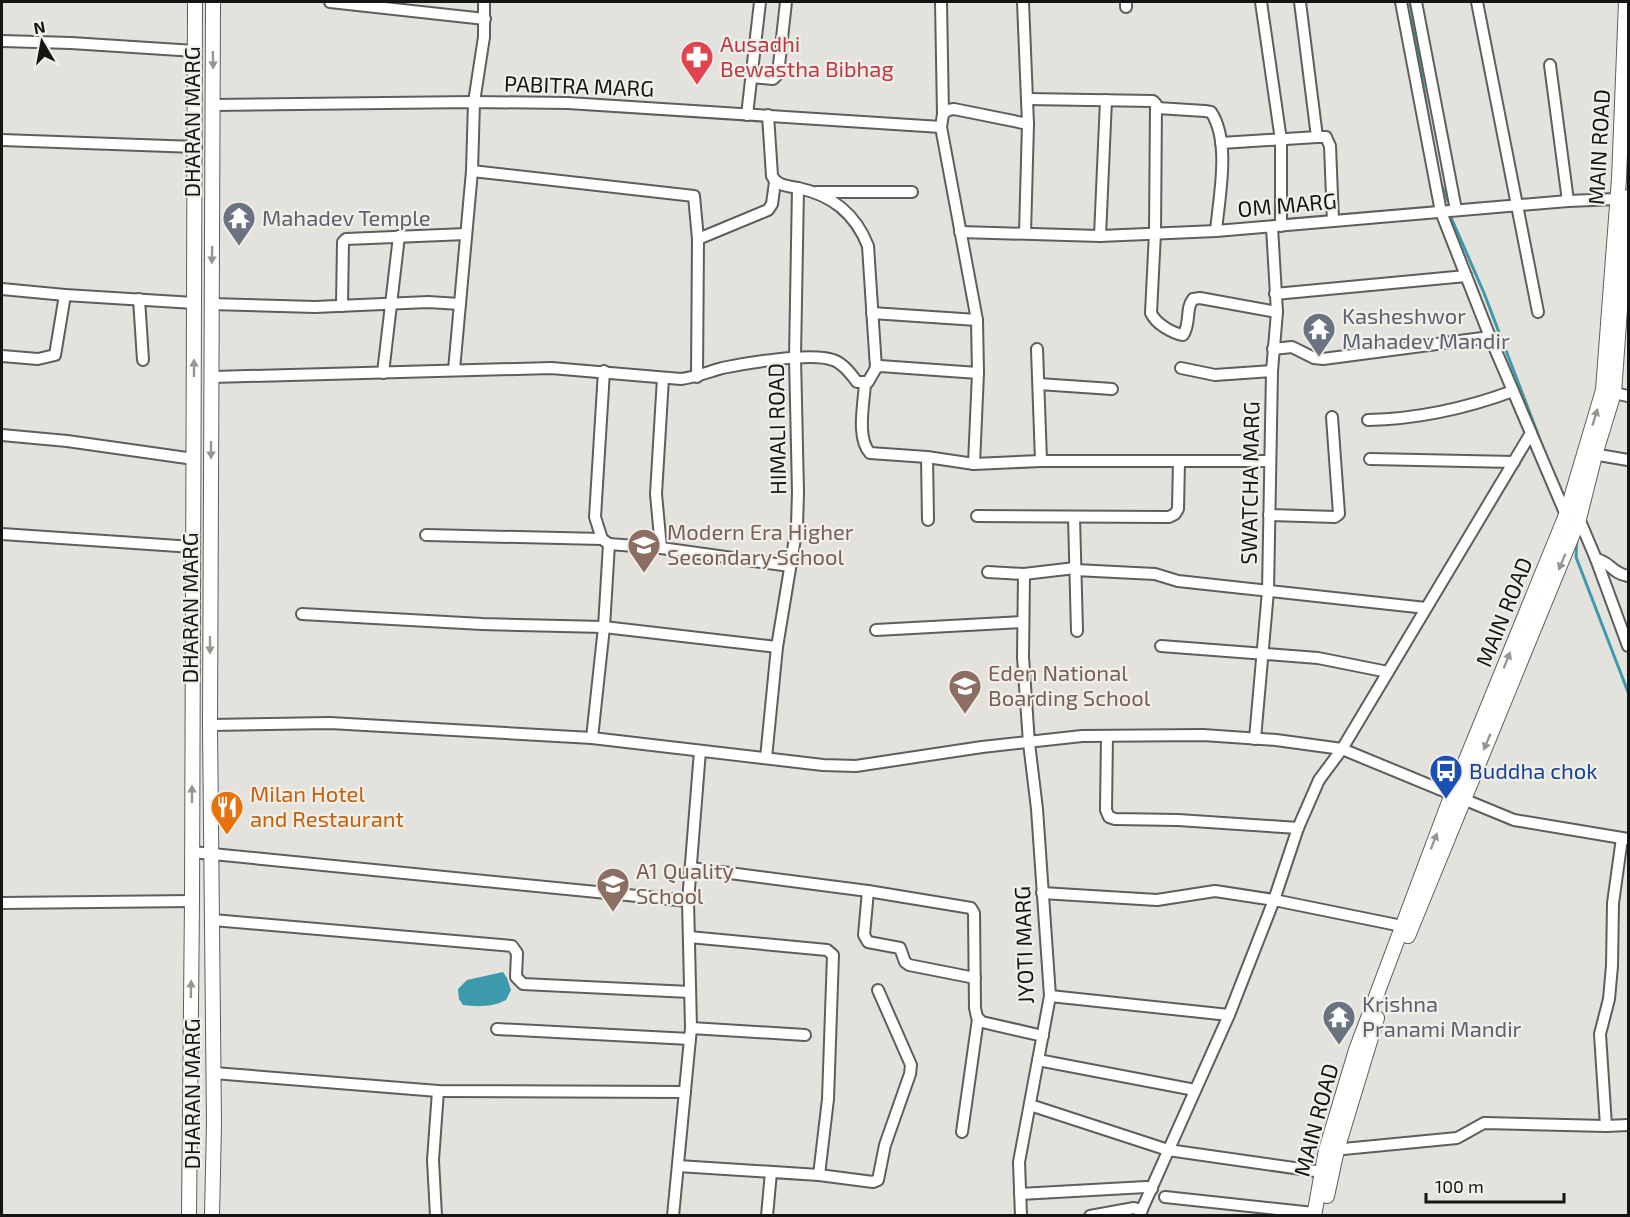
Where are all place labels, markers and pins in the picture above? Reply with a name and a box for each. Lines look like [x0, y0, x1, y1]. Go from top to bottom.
place label: Ausadhi Bewastha Bibhag [720, 30, 894, 81]
pharmacy icon: Ausadhi Bewastha Bibhag [679, 39, 715, 86]
temple icon: Mahadev Temple [221, 200, 257, 247]
place label: Mahadev Temple [262, 204, 431, 230]
place label: Kasheshwor Mahadev Mandir [1342, 302, 1510, 353]
temple icon: Kasheshwor Mahadev Mandir [1301, 311, 1337, 358]
place label: Modern Era Higher Secondary School [667, 518, 854, 569]
school or university icon: Modern Era Higher Secondary School [626, 527, 662, 574]
place label: Eden National Boarding School [988, 659, 1151, 710]
school or university icon: Eden National Boarding School [947, 668, 983, 715]
bus stop icon: Buddha chok [1428, 753, 1464, 800]
place label: Buddha chok [1469, 757, 1597, 783]
place label: Milan Hotel and Restaurant [250, 780, 404, 831]
restaurant icon: Milan Hotel and Restaurant [209, 789, 245, 836]
place label: A1 Quality School [636, 857, 734, 908]
school or university icon: A1 Quality School [595, 866, 631, 913]
place label: Krishna Pranami Mandir [1362, 990, 1522, 1041]
temple icon: Krishna Pranami Mandir [1321, 999, 1357, 1046]

